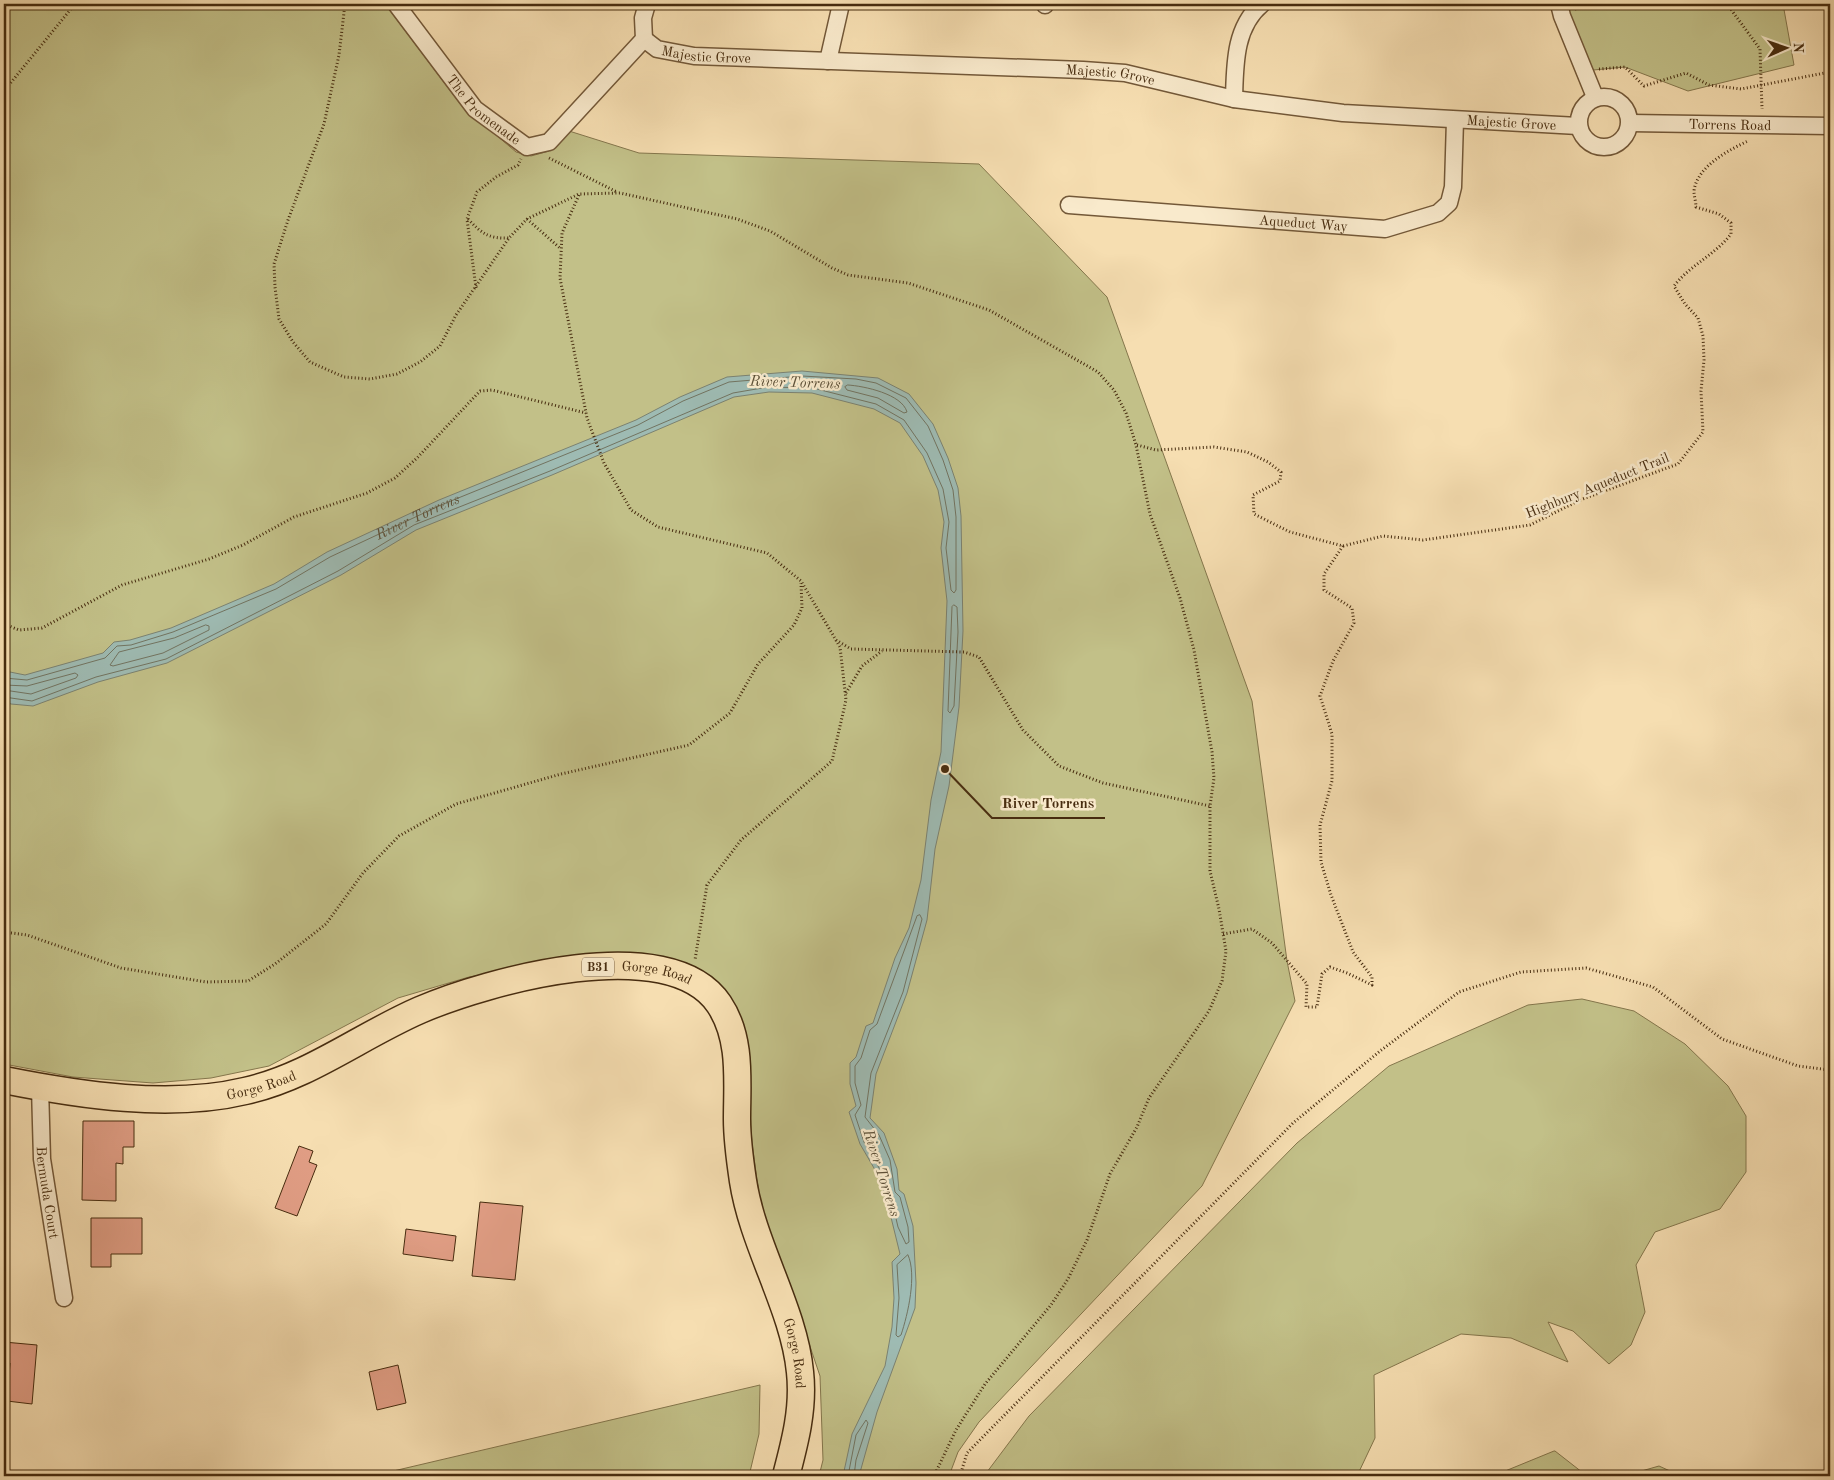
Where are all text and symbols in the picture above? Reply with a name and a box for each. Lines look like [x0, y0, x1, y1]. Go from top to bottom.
north arrow [1762, 22, 1812, 72]
text: N [1791, 42, 1805, 53]
street label: Majestic Grove [660, 44, 751, 66]
street label: Majestic Grove [1066, 63, 1156, 88]
street label: The Promenade [444, 72, 523, 148]
street label: Majestic Grove [1466, 114, 1557, 133]
street label: Torrens Road [1689, 118, 1771, 133]
street label: Aqueduct Way [1258, 213, 1349, 234]
water label: River Torrens [748, 374, 841, 393]
street label: Highbury Aqueduct Trail [1524, 451, 1671, 521]
water label: River Torrens [373, 492, 462, 544]
callout: River Torrens [992, 788, 1105, 818]
text: River Torrens [1002, 797, 1094, 812]
road number: B31 [582, 958, 614, 976]
street label: Gorge Road [621, 960, 694, 987]
street label: Gorge Road [225, 1069, 298, 1103]
water label: River Torrens [859, 1127, 902, 1219]
street label: Bermuda Court [34, 1146, 61, 1240]
street label: Gorge Road [780, 1316, 807, 1389]

